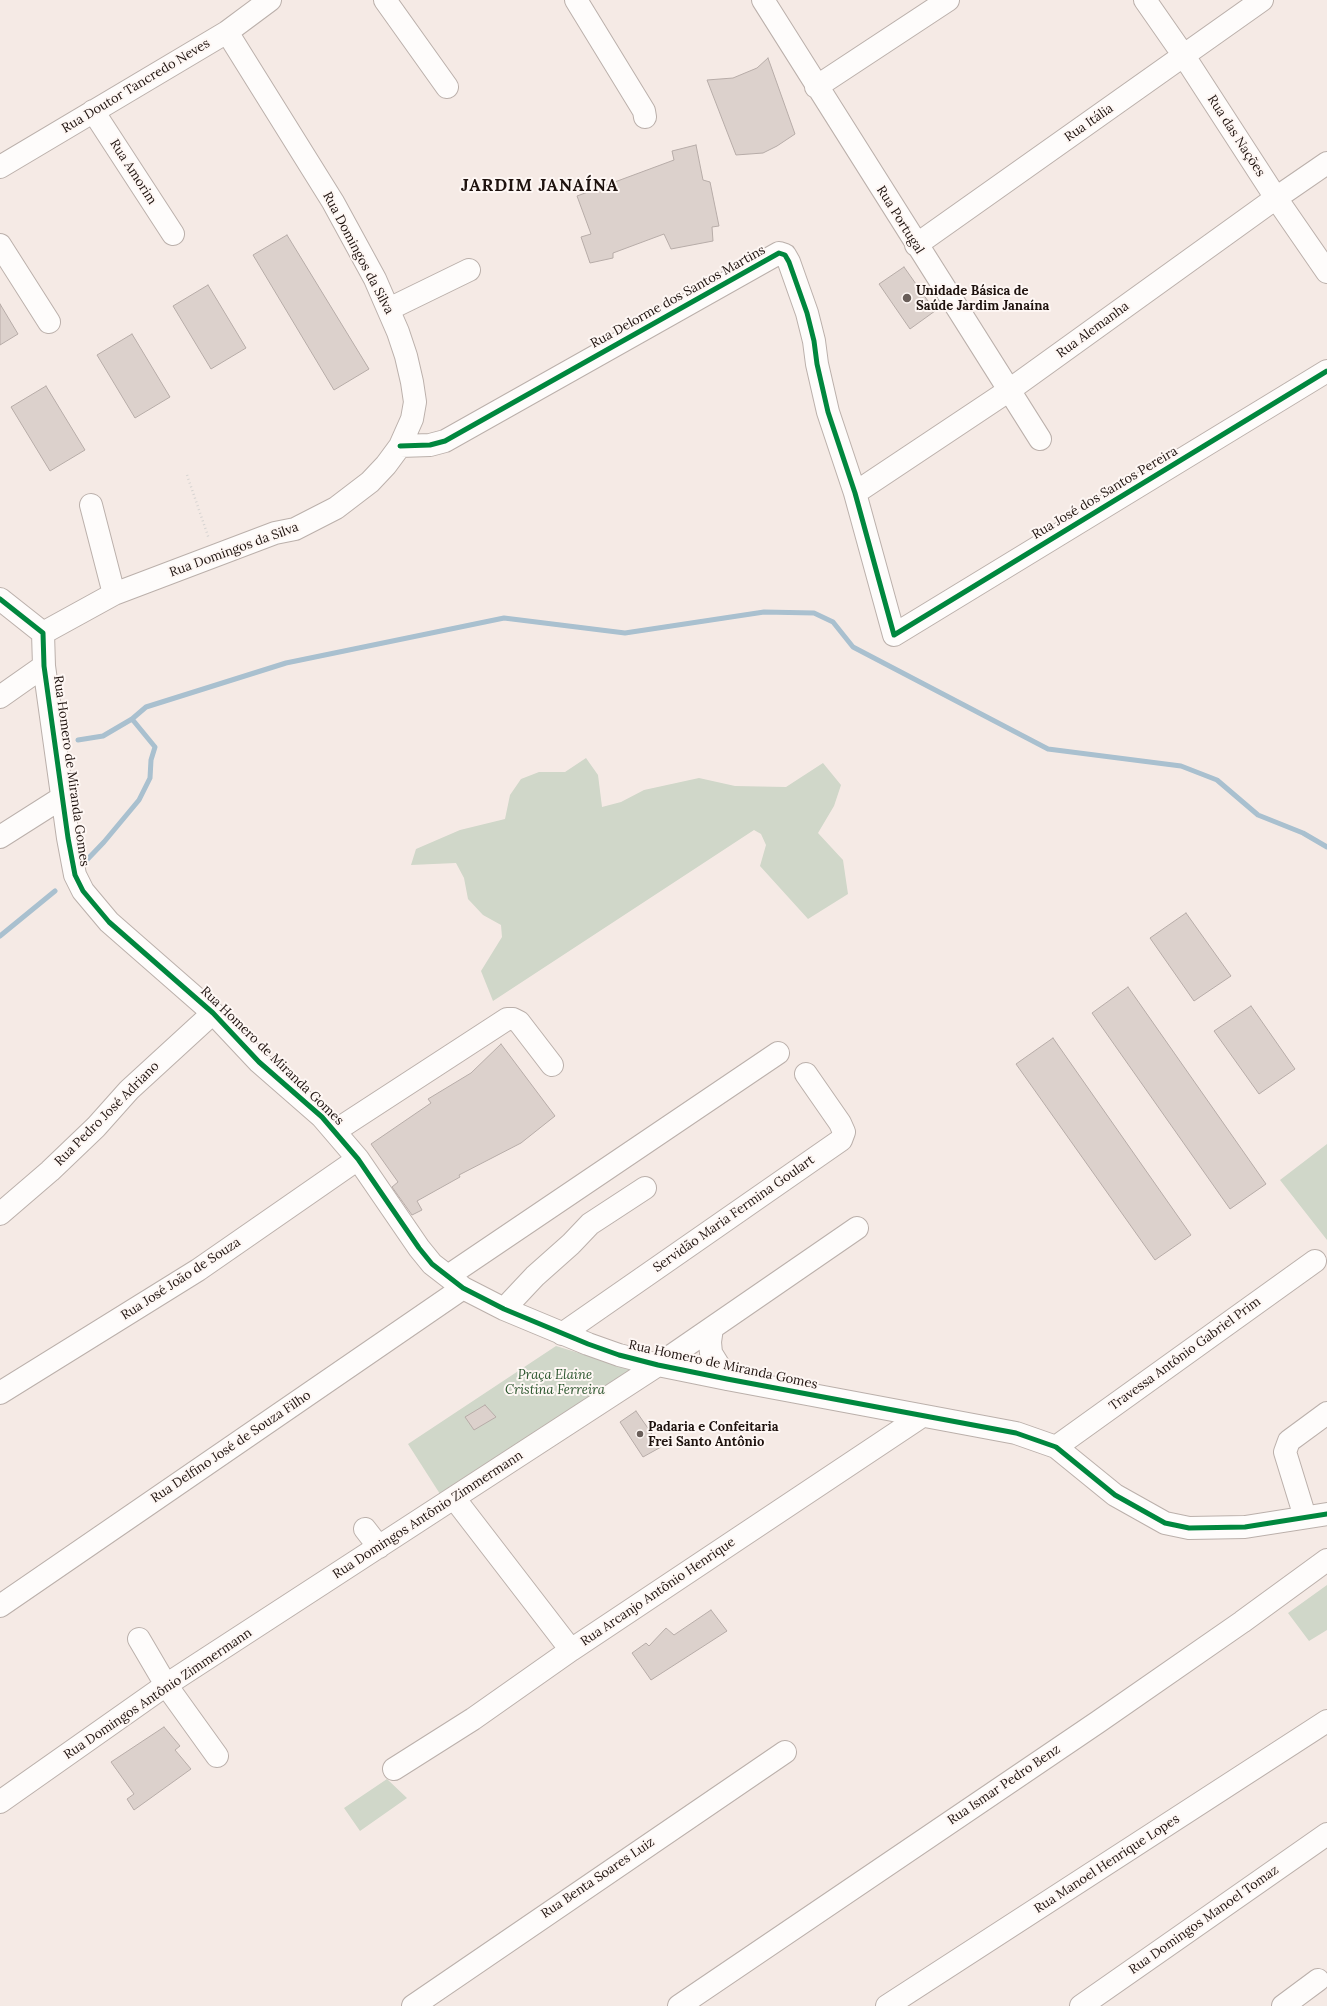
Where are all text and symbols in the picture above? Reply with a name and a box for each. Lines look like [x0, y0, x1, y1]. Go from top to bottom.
street label: Rua Doutor Tancredo Neves [59, 36, 213, 136]
street label: Rua das Nações [1204, 92, 1268, 180]
street label: Rua Itália [1062, 101, 1116, 145]
street label: Rua Amorim [106, 137, 160, 207]
district label: JARDIM JANAÍNA [461, 176, 619, 196]
street label: Rua Portugal [873, 183, 927, 257]
street label: Rua Domingos da Silva [319, 189, 397, 317]
street label: Rua Delorme dos Santos Martins [588, 242, 768, 352]
place label: Unidade Básica de Saúde Jardim Janaína [916, 283, 1049, 314]
marker: Unidade Básica de Saúde Jardim Janaína [901, 292, 913, 304]
street label: Rua Alemanha [1054, 299, 1132, 361]
street label: Rua José dos Santos Pereira [1029, 443, 1181, 543]
street label: Rua Domingos da Silva [167, 519, 301, 581]
street label: Rua Homero de Miranda Gomes [50, 674, 92, 868]
street label: Rua Homero de Miranda Gomes [197, 983, 347, 1129]
street label: Rua Pedro José Adriano [51, 1058, 163, 1170]
street label: Servidão Maria Fermina Goulart [650, 1152, 818, 1276]
street label: Rua José João de Souza [118, 1235, 244, 1323]
street label: Travessa Antônio Gabriel Prim [1106, 1294, 1264, 1414]
street label: Rua Homero de Miranda Gomes [627, 1337, 819, 1393]
park label: Praça Elaine Cristina Ferreira [505, 1367, 605, 1398]
street label: Rua Delfino José de Souza Filho [148, 1388, 314, 1506]
place label: Padaria e Confeitaria Frei Santo Antônio [648, 1419, 779, 1450]
marker: Padaria e Confeitaria Frei Santo Antônio [635, 1429, 645, 1439]
street label: Rua Domingos Antônio Zimmermann [330, 1448, 526, 1582]
street label: Rua Arcanjo Antônio Henrique [578, 1534, 738, 1650]
street label: Rua Domingos Antônio Zimmermann [61, 1625, 255, 1763]
street label: Rua Ismar Pedro Benz [945, 1742, 1063, 1828]
street label: Rua Manoel Henrique Lopes [1031, 1811, 1183, 1917]
street label: Rua Benta Soares Luiz [538, 1834, 658, 1922]
street label: Rua Domingos Manoel Tomaz [1126, 1862, 1282, 1978]

